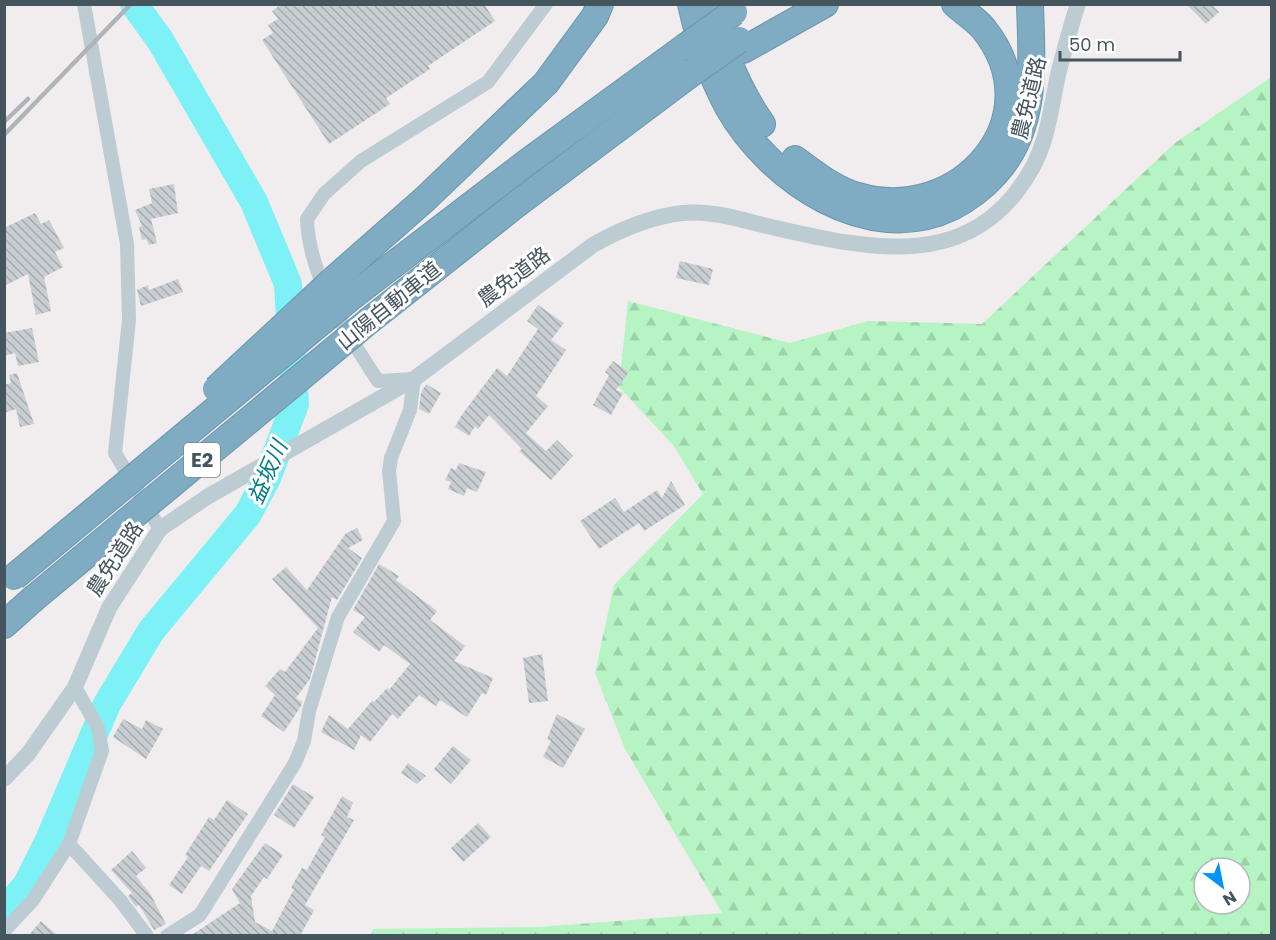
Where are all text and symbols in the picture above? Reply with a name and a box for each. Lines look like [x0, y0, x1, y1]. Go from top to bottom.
scale bar [1060, 24, 1180, 62]
text: 50 m [1069, 32, 1115, 57]
street label: 農免道路 [1004, 54, 1053, 142]
street label: 農免道路 [471, 240, 556, 313]
street label: 山陽自動車道 [331, 255, 447, 357]
water label: 益坂川 [240, 434, 296, 509]
road number: E2 [184, 443, 220, 477]
street label: 農免道路 [80, 516, 150, 602]
north arrow [1192, 856, 1252, 916]
text: N [1218, 885, 1241, 911]

